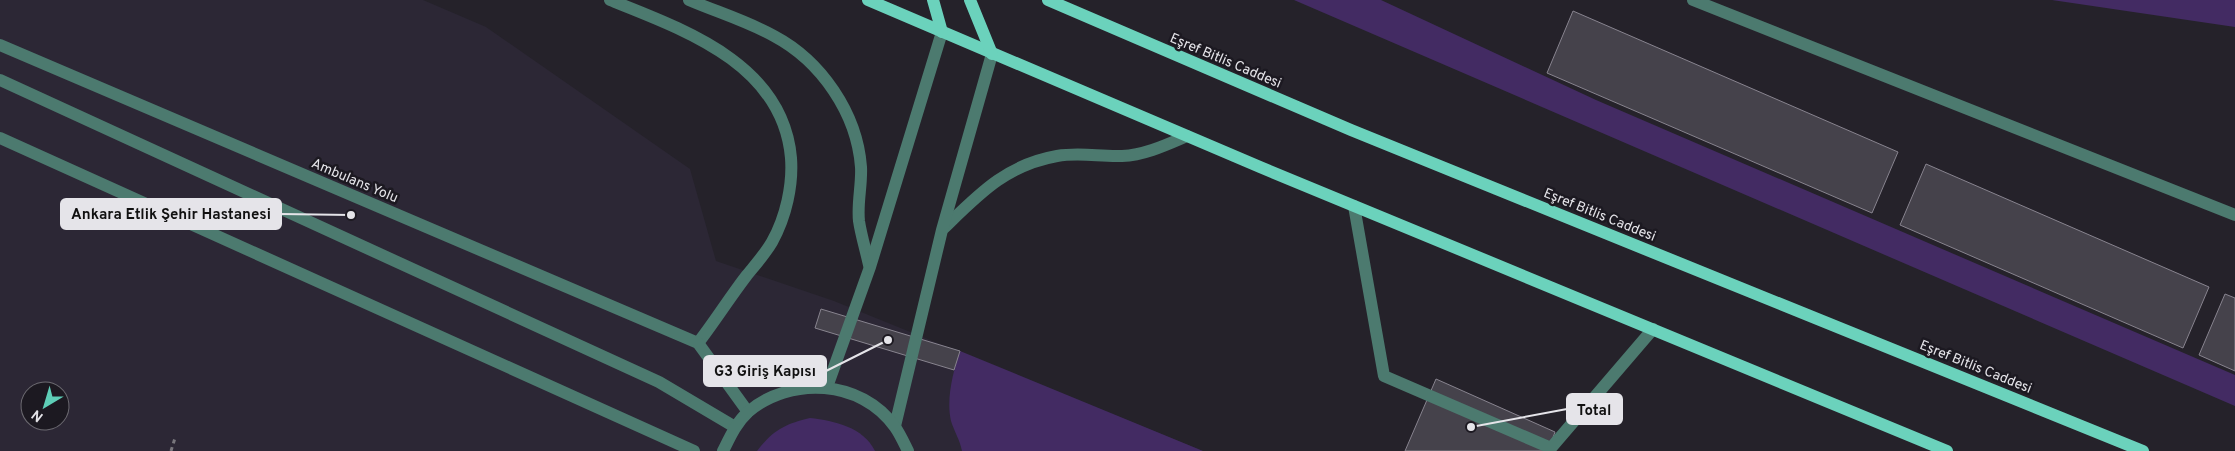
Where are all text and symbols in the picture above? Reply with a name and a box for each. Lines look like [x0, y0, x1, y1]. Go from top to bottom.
street label: Eşref Bitlis Caddesi [1167, 30, 1284, 93]
street label: Ambulans Yolu [309, 155, 400, 207]
street label: Eşref Bitlis Caddesi [1541, 185, 1658, 246]
callout: Ankara Etlik Şehir Hastanesi [61, 199, 281, 229]
text: Ankara Etlik Şehir Hastanesi [71, 206, 271, 225]
street label: Eşref Bitlis Caddesi [1917, 337, 2034, 398]
callout: G3 Giriş Kapısı [704, 356, 826, 386]
text: G3 Giriş Kapısı [714, 363, 816, 382]
north arrow [20, 381, 70, 431]
callout: Total [1567, 394, 1622, 424]
text: Total [1577, 402, 1611, 421]
text: N [29, 405, 47, 425]

